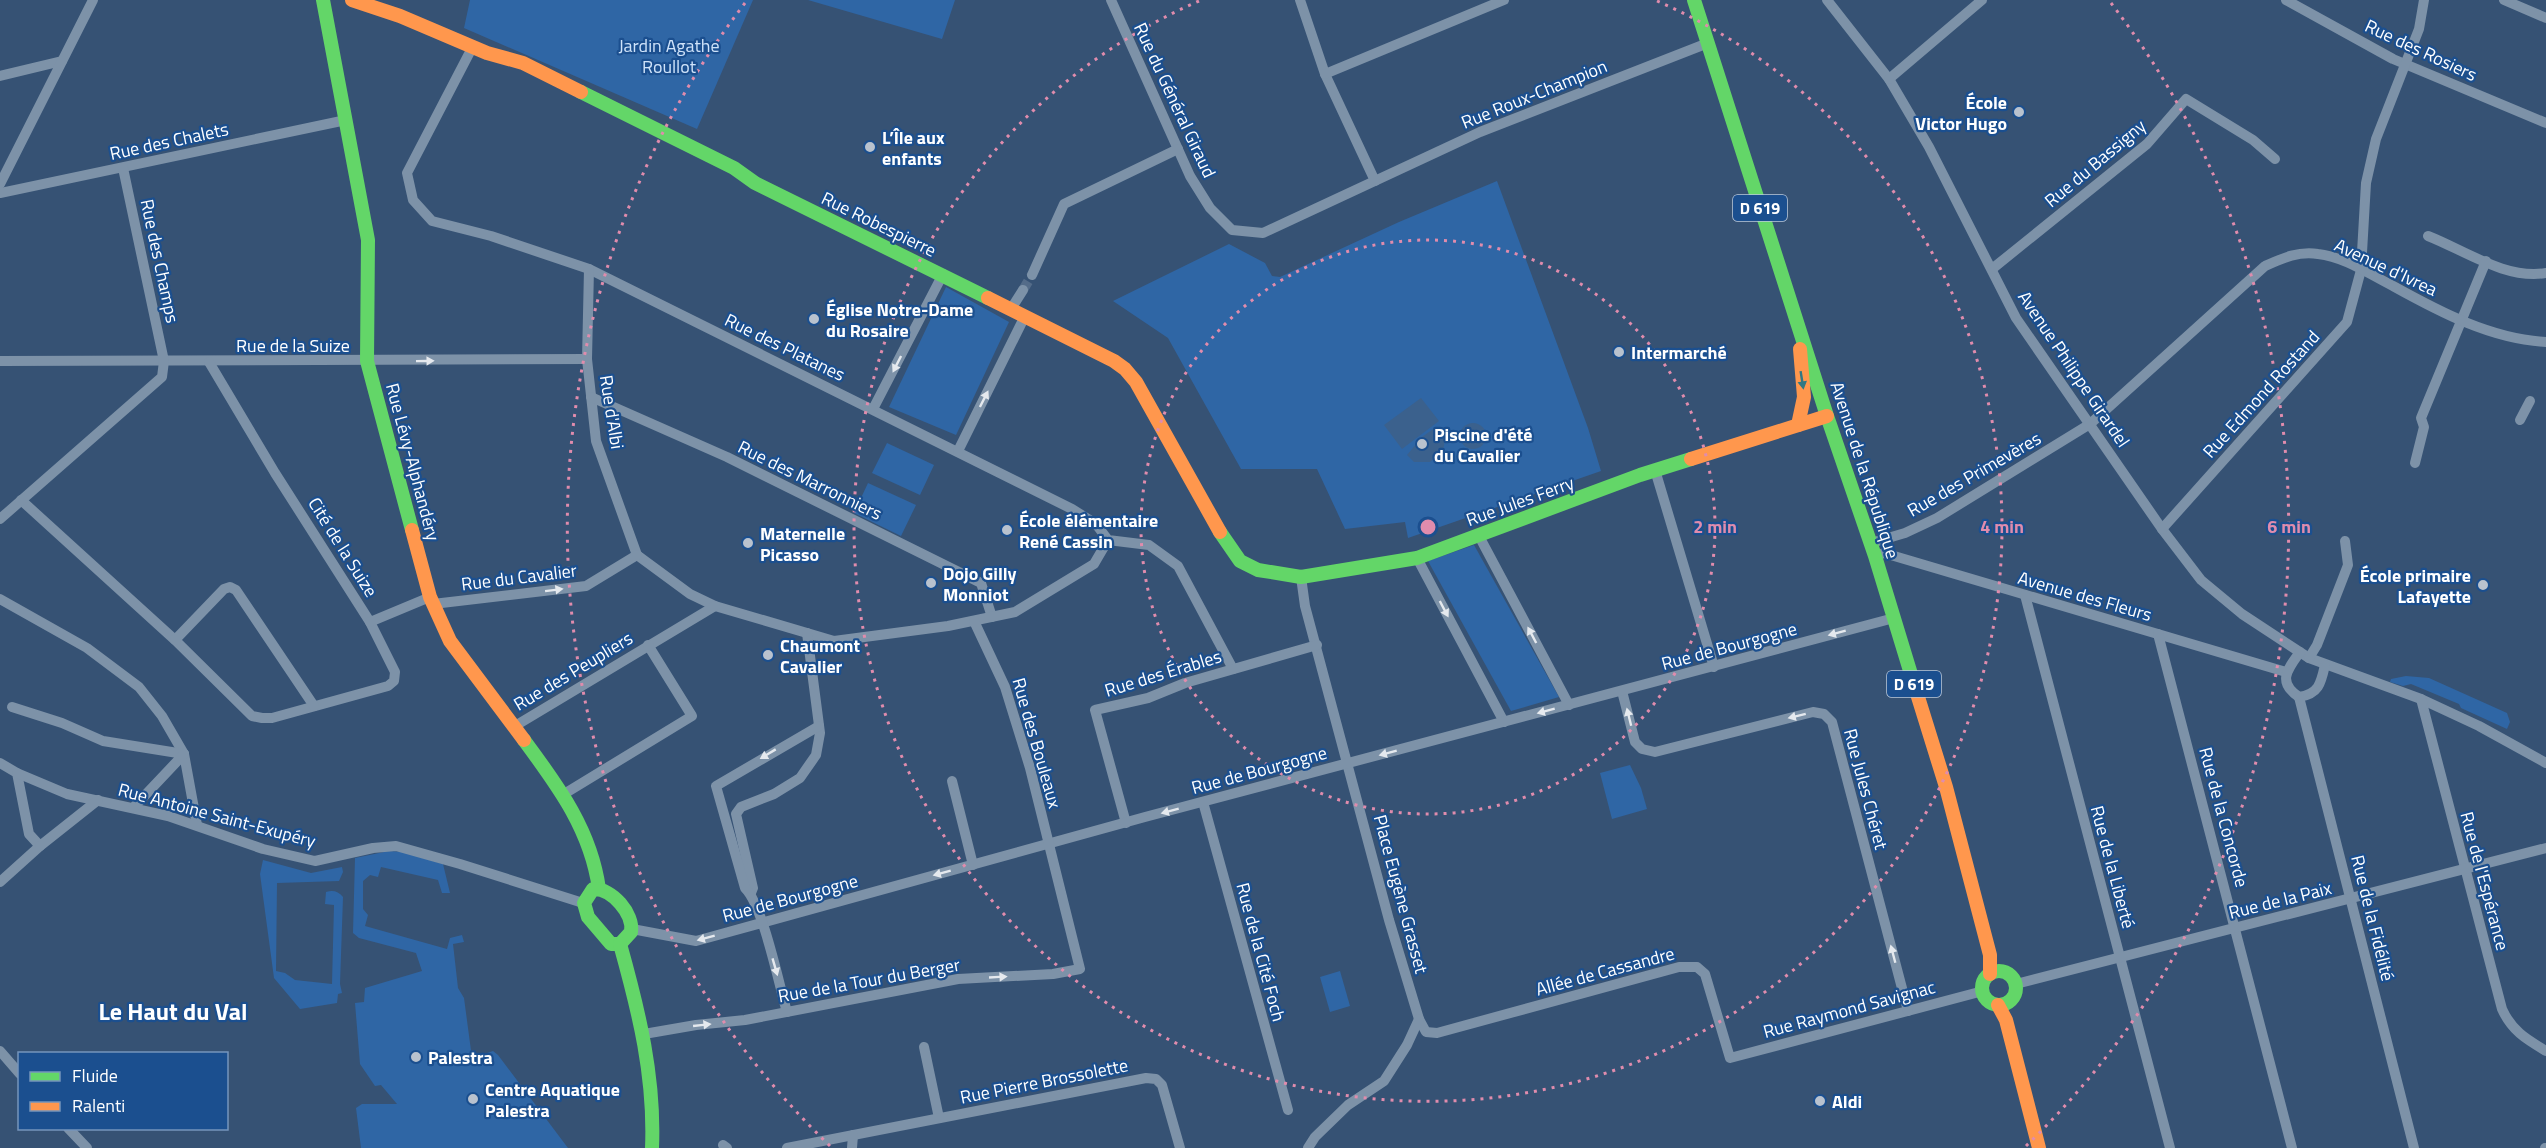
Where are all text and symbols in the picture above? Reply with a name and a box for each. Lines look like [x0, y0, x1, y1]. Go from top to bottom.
street label: Rue des Rosiers [2360, 12, 2482, 88]
street label: Rue du Général Giraud [1127, 18, 1223, 182]
park label: Jardin Agathe Roullot [618, 32, 720, 80]
street label: Rue Roux-Champion [1457, 52, 1611, 136]
place label: École Victor Hugo [1915, 89, 2007, 137]
marker: École Victor Hugo [2012, 105, 2026, 119]
street label: Rue du Bassigny [2038, 112, 2152, 214]
street label: Rue des Chalets [107, 115, 231, 167]
place label: L’Île aux enfants [882, 124, 945, 172]
marker: L’Île aux enfants [863, 140, 877, 154]
street label: Rue Robespierre [817, 184, 941, 264]
road number: D 619 [1733, 195, 1787, 221]
street label: Rue des Champs [134, 197, 186, 325]
street label: Avenue d'Ivrea [2330, 231, 2442, 303]
street label: Avenue Philippe Girardel [2011, 285, 2137, 453]
place label: Église Notre-Dame du Rosaire [826, 296, 973, 344]
street label: Rue des Platanes [720, 306, 850, 388]
marker: Église Notre-Dame du Rosaire [807, 312, 821, 326]
street label: Rue Edmond Rostand [2196, 324, 2326, 464]
street label: Rue de la Suize [236, 332, 350, 359]
place label: Intermarché [1631, 339, 1727, 366]
marker: Intermarché [1612, 345, 1626, 359]
one-way arrow [892, 355, 902, 372]
one-way arrow [416, 356, 435, 366]
one-way arrow [1797, 371, 1806, 390]
street label: Rue d'Albi [593, 373, 631, 451]
street label: Avenue de la République [1824, 378, 1906, 562]
street label: Rue Lévy-Alphandéry [379, 380, 447, 544]
one-way arrow [978, 390, 988, 408]
place label: Piscine d'été du Cavalier [1434, 421, 1532, 469]
street label: Rue des Primevères [1902, 425, 2046, 523]
street label: Rue des Marronniers [733, 433, 887, 527]
marker: Piscine d'été du Cavalier [1415, 437, 1429, 451]
street label: Rue Jules Ferry [1462, 469, 1578, 533]
street label: Cité de la Suize [302, 492, 384, 602]
place label: École élémentaire René Cassin [1019, 507, 1158, 555]
text: 2 min [1693, 513, 1737, 540]
text: 4 min [1980, 513, 2024, 540]
text: 6 min [2267, 513, 2311, 540]
centre of rings [1418, 517, 1438, 537]
place label: Maternelle Picasso [760, 520, 845, 568]
marker: École élémentaire René Cassin [1000, 523, 1014, 537]
marker: Maternelle Picasso [741, 536, 755, 550]
street label: Rue du Cavalier [460, 557, 578, 597]
place label: Dojo Gilly Monniot [943, 560, 1017, 608]
place label: École primaire Lafayette [2360, 562, 2471, 610]
street label: Avenue des Fleurs [2015, 564, 2155, 628]
marker: Dojo Gilly Monniot [924, 576, 938, 590]
marker: École primaire Lafayette [2476, 578, 2490, 592]
one-way arrow [545, 585, 564, 594]
one-way arrow [1439, 601, 1449, 618]
street label: Rue de Bourgogne [1658, 615, 1800, 677]
street label: Rue des Peupliers [508, 625, 638, 717]
one-way arrow [1527, 626, 1537, 643]
one-way arrow [1828, 629, 1846, 639]
place label: Chaumont Cavalier [780, 632, 861, 680]
street label: Rue des Érables [1101, 642, 1225, 704]
marker: Chaumont Cavalier [761, 648, 775, 662]
road number: D 619 [1887, 671, 1941, 697]
street label: Rue des Bouleaux [1005, 675, 1069, 811]
one-way arrow [1537, 707, 1555, 717]
one-way arrow [1624, 708, 1634, 727]
one-way arrow [1788, 712, 1806, 722]
street label: Rue Jules Chéret [1837, 726, 1895, 853]
street label: Rue de Bourgogne [1188, 739, 1330, 801]
street label: Rue de la Concorde [2192, 744, 2256, 890]
one-way arrow [760, 749, 777, 759]
one-way arrow [1379, 749, 1397, 758]
street label: Rue Antoine Saint-Exupéry [115, 776, 319, 854]
street label: Rue de la Liberté [2084, 803, 2142, 931]
one-way arrow [1161, 806, 1180, 816]
street label: Rue de l'Espérance [2453, 809, 2517, 953]
street label: Place Eugène Grasset [1367, 812, 1435, 977]
street label: Rue de la Fidélité [2344, 852, 2402, 984]
street label: Rue de Bourgogne [719, 867, 861, 929]
one-way arrow [933, 869, 951, 879]
street label: Rue de la Paix [2226, 874, 2334, 926]
street label: Rue de la Cité Foch [1230, 880, 1292, 1024]
one-way arrow [696, 934, 715, 944]
street label: Allée de Cassandre [1533, 939, 1677, 1003]
one-way arrow [1888, 945, 1898, 964]
street label: Rue de la Tour du Berger [776, 951, 962, 1009]
one-way arrow [770, 958, 780, 977]
one-way arrow [988, 972, 1007, 981]
street label: Rue Raymond Savignac [1760, 973, 1938, 1045]
district label: Le Haut du Val [98, 993, 248, 1029]
one-way arrow [692, 1020, 711, 1029]
place label: Palestra [428, 1044, 493, 1071]
marker: Palestra [409, 1050, 423, 1064]
street label: Rue Pierre Brossolette [958, 1051, 1130, 1111]
legend [18, 1052, 228, 1130]
text: Fluide [72, 1062, 118, 1089]
place label: Centre Aquatique Palestra [485, 1076, 620, 1124]
place label: Aldi [1832, 1088, 1862, 1115]
text: Ralenti [72, 1092, 125, 1119]
marker: Centre Aquatique Palestra [466, 1092, 480, 1106]
marker: Aldi [1813, 1094, 1827, 1108]

